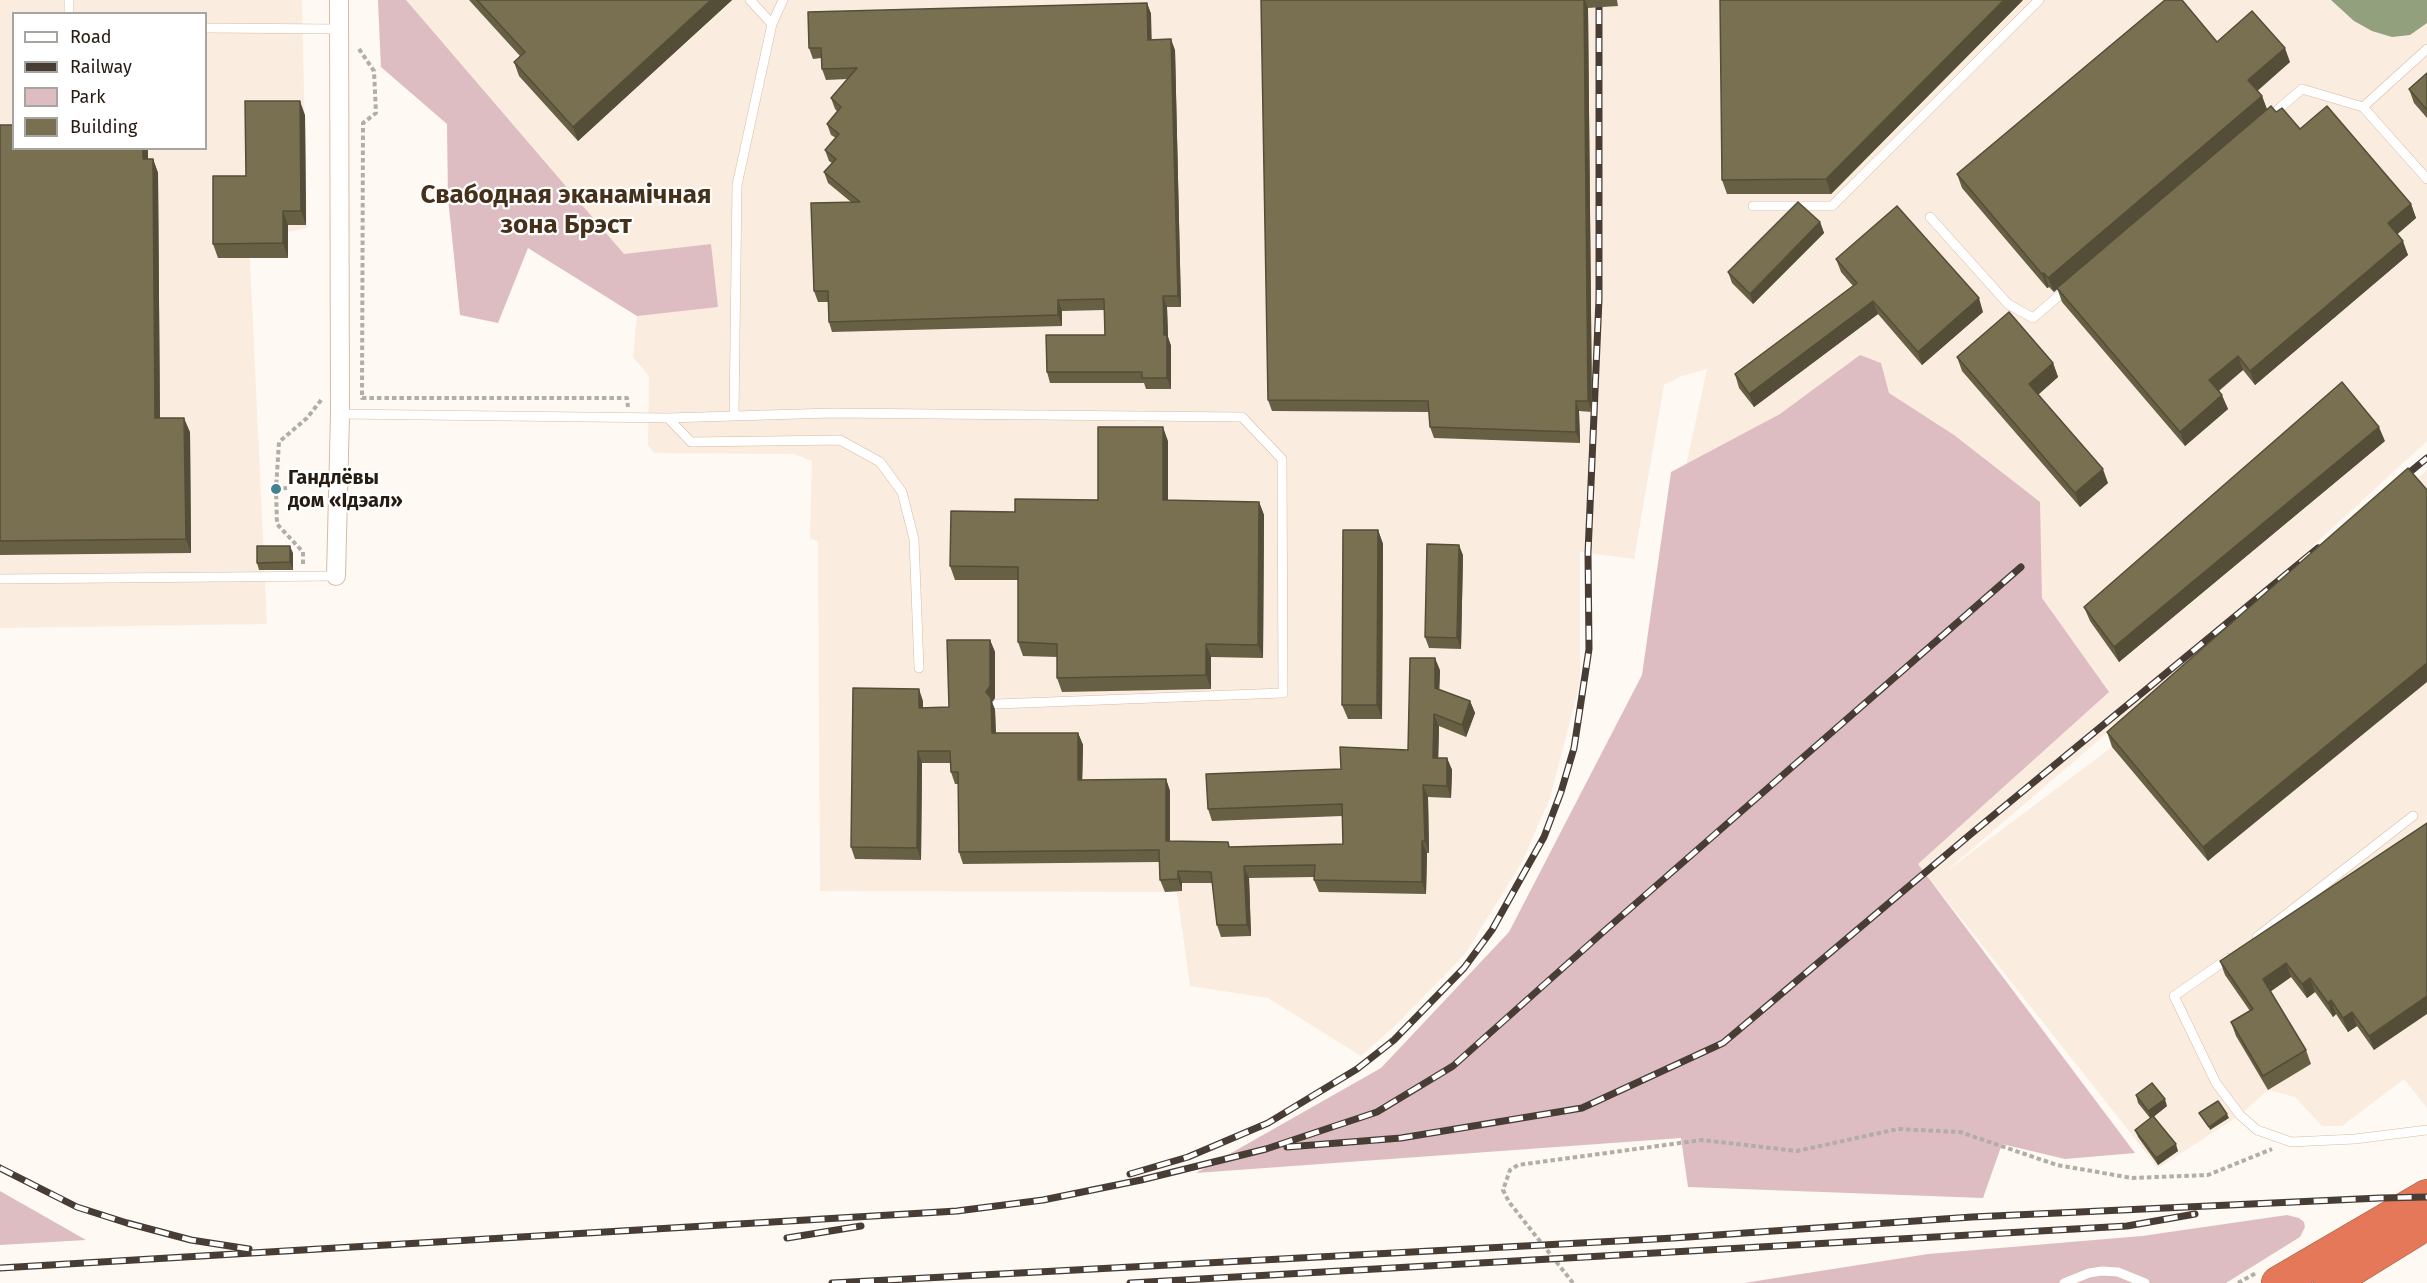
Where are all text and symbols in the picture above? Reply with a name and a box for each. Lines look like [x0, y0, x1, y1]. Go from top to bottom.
legend [12, 12, 207, 150]
text: Road [70, 26, 112, 48]
text: Railway [70, 56, 132, 78]
text: Park [70, 86, 105, 108]
text: Building [70, 116, 137, 138]
district label: Свабодная эканамічная зона Брэст [421, 180, 711, 242]
place label: Гандлёвы дом «Ідэал» [288, 466, 403, 513]
marker: Гандлёвы дом «Ідэал» [269, 482, 283, 496]

